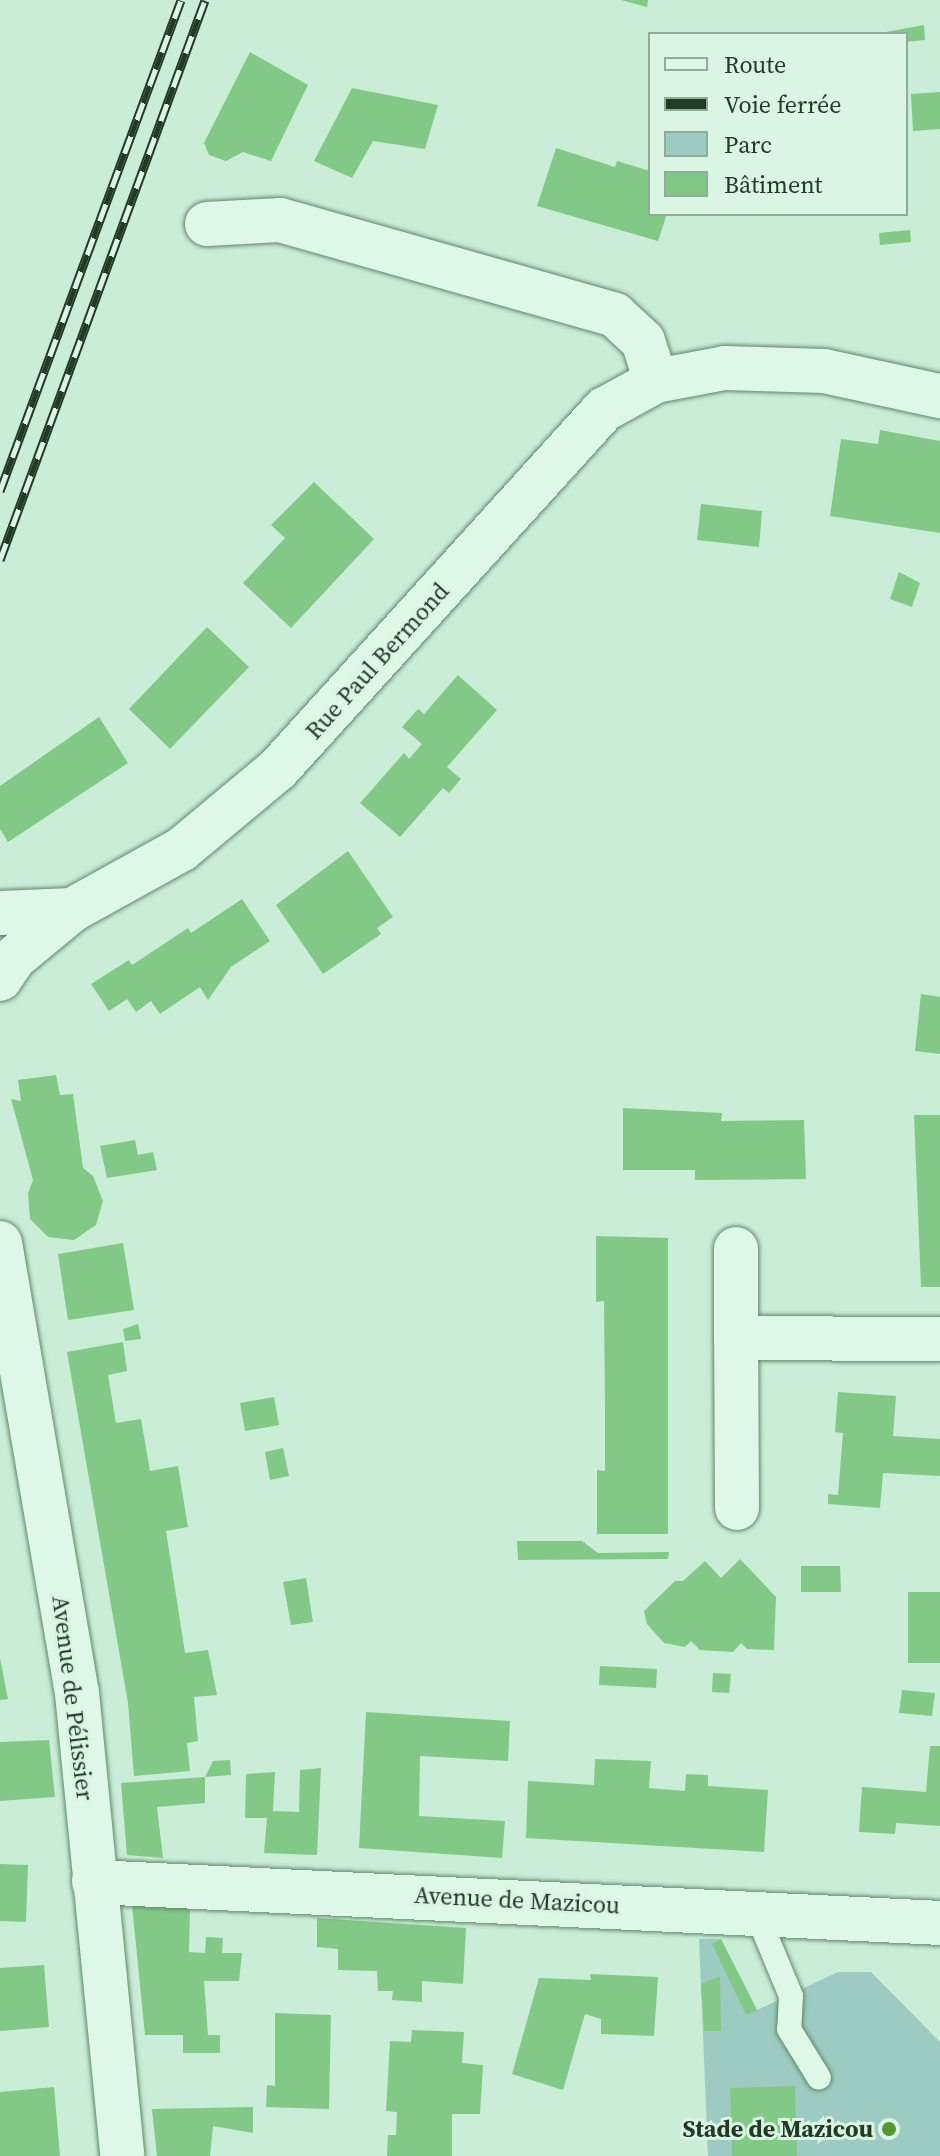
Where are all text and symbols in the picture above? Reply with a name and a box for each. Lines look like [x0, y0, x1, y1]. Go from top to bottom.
legend [648, 32, 908, 216]
text: Route [724, 48, 786, 81]
text: Voie ferrée [724, 88, 842, 121]
text: Parc [724, 128, 772, 161]
text: Bâtiment [724, 168, 822, 201]
street label: Rue Paul Bermond [299, 577, 455, 745]
street label: Avenue de Pélissier [46, 1594, 100, 1802]
street label: Avenue de Mazicou [413, 1880, 621, 1920]
place label: Stade de Mazicou [682, 2115, 873, 2143]
marker: Stade de Mazicou [880, 2120, 898, 2138]

